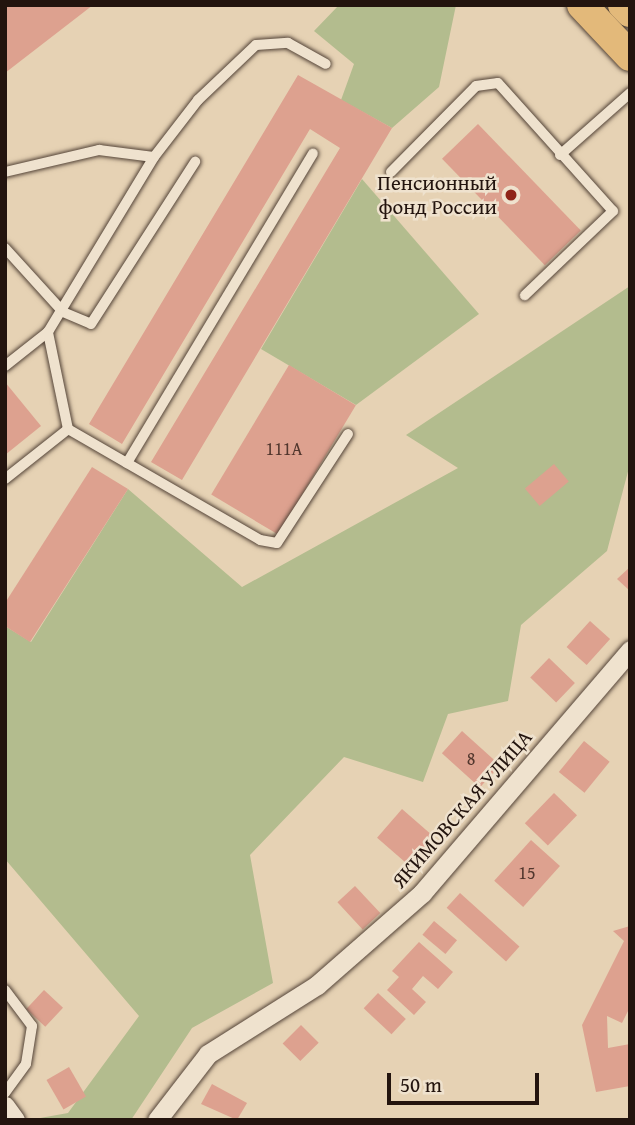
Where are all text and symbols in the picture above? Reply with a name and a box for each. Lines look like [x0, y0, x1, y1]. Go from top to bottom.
place label: Пенсионный фонд России [377, 170, 497, 220]
marker: Пенсионный фонд России [503, 187, 519, 203]
house number: 111А [266, 438, 302, 460]
street label: ЯКИМОВСКАЯ УЛИЦА [387, 725, 537, 893]
house number: 8 [467, 748, 475, 770]
house number: 15 [518, 862, 536, 884]
scale bar [390, 1058, 542, 1102]
text: 50 m [400, 1069, 442, 1100]

